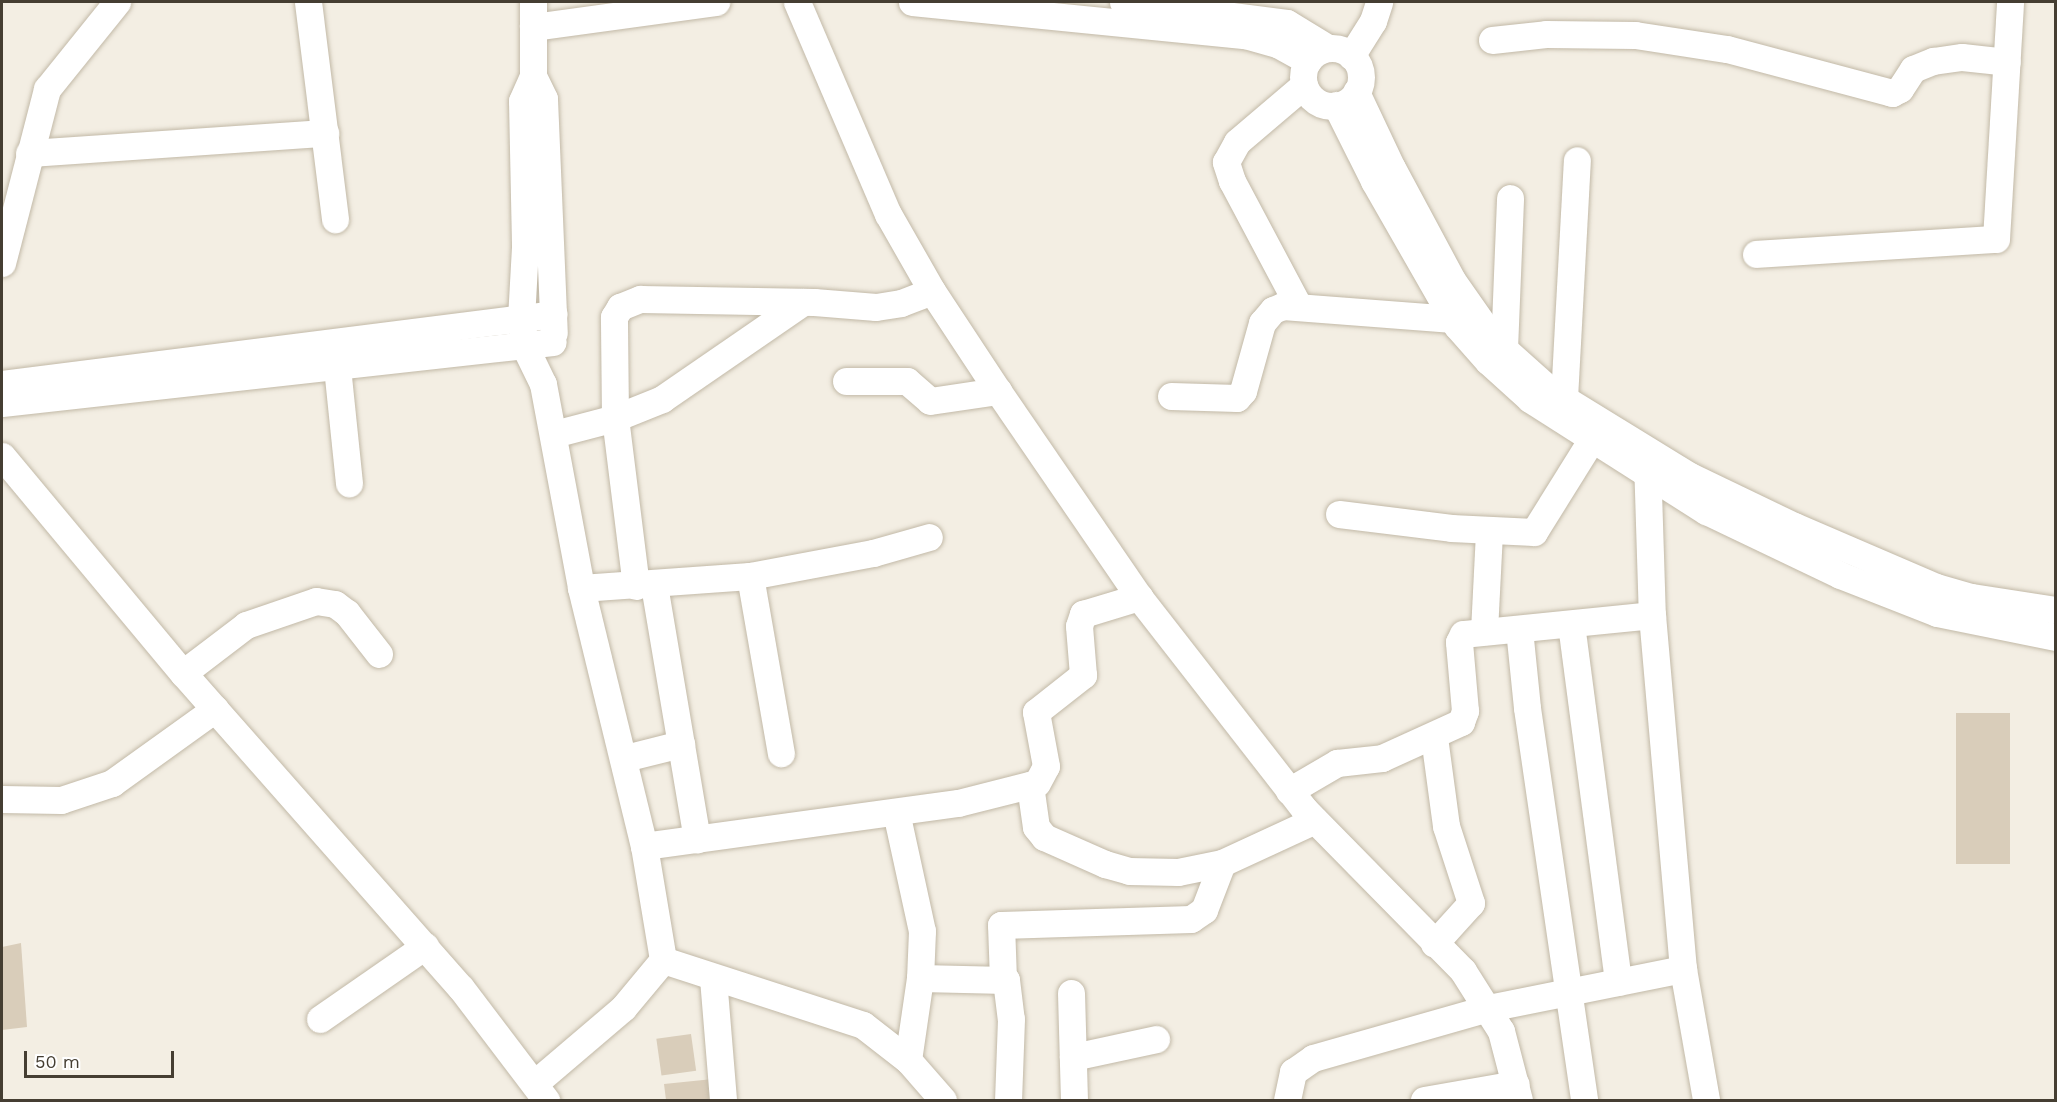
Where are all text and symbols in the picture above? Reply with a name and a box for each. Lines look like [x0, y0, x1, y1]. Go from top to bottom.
scale bar [27, 1039, 177, 1077]
text: 50 m [35, 1051, 80, 1072]

